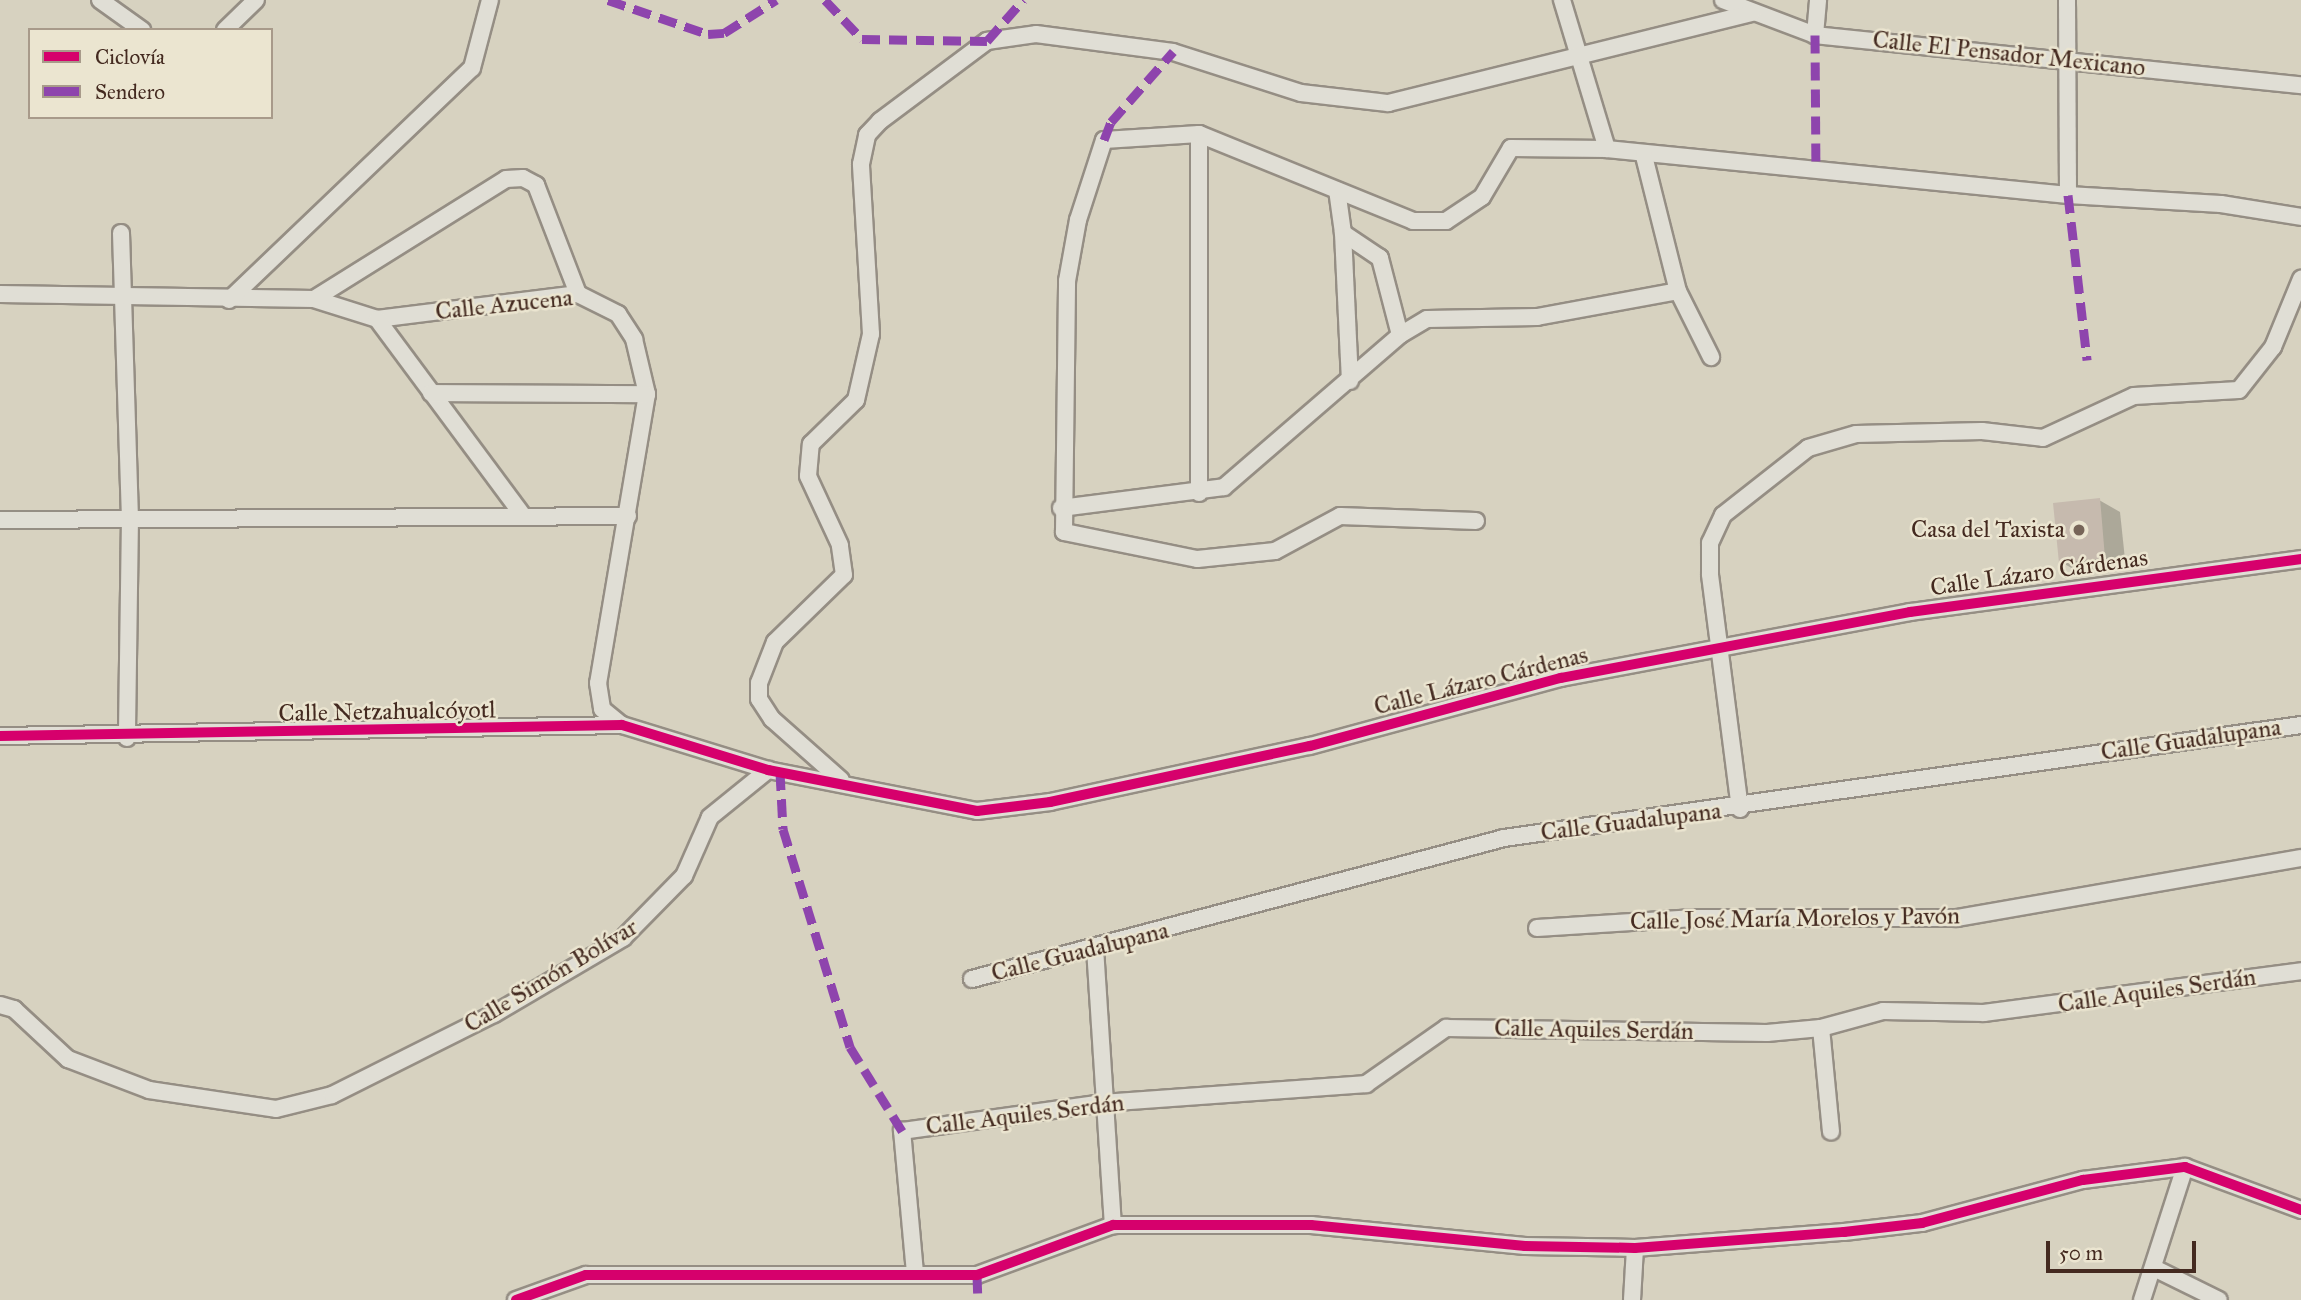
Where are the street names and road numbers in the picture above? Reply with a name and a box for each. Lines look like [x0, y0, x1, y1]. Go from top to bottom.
street label: Calle El Pensador Mexicano [1871, 25, 2147, 83]
street label: Calle Azucena [434, 283, 574, 327]
street label: Calle Lázaro Cárdenas [1928, 543, 2150, 603]
street label: Calle Lázaro Cárdenas [1371, 641, 1591, 721]
street label: Calle Netzahualcóyotl [278, 696, 496, 728]
street label: Calle Guadalupana [2099, 713, 2283, 767]
street label: Calle Guadalupana [1539, 797, 1723, 847]
street label: Calle José María Morelos y Pavón [1630, 902, 1960, 936]
street label: Calle Simón Bolívar [459, 913, 643, 1039]
street label: Calle Guadalupana [988, 916, 1172, 988]
street label: Calle Aquiles Serdán [2056, 963, 2258, 1019]
street label: Calle Aquiles Serdán [1494, 1014, 1694, 1046]
street label: Calle Aquiles Serdán [924, 1089, 1126, 1141]

